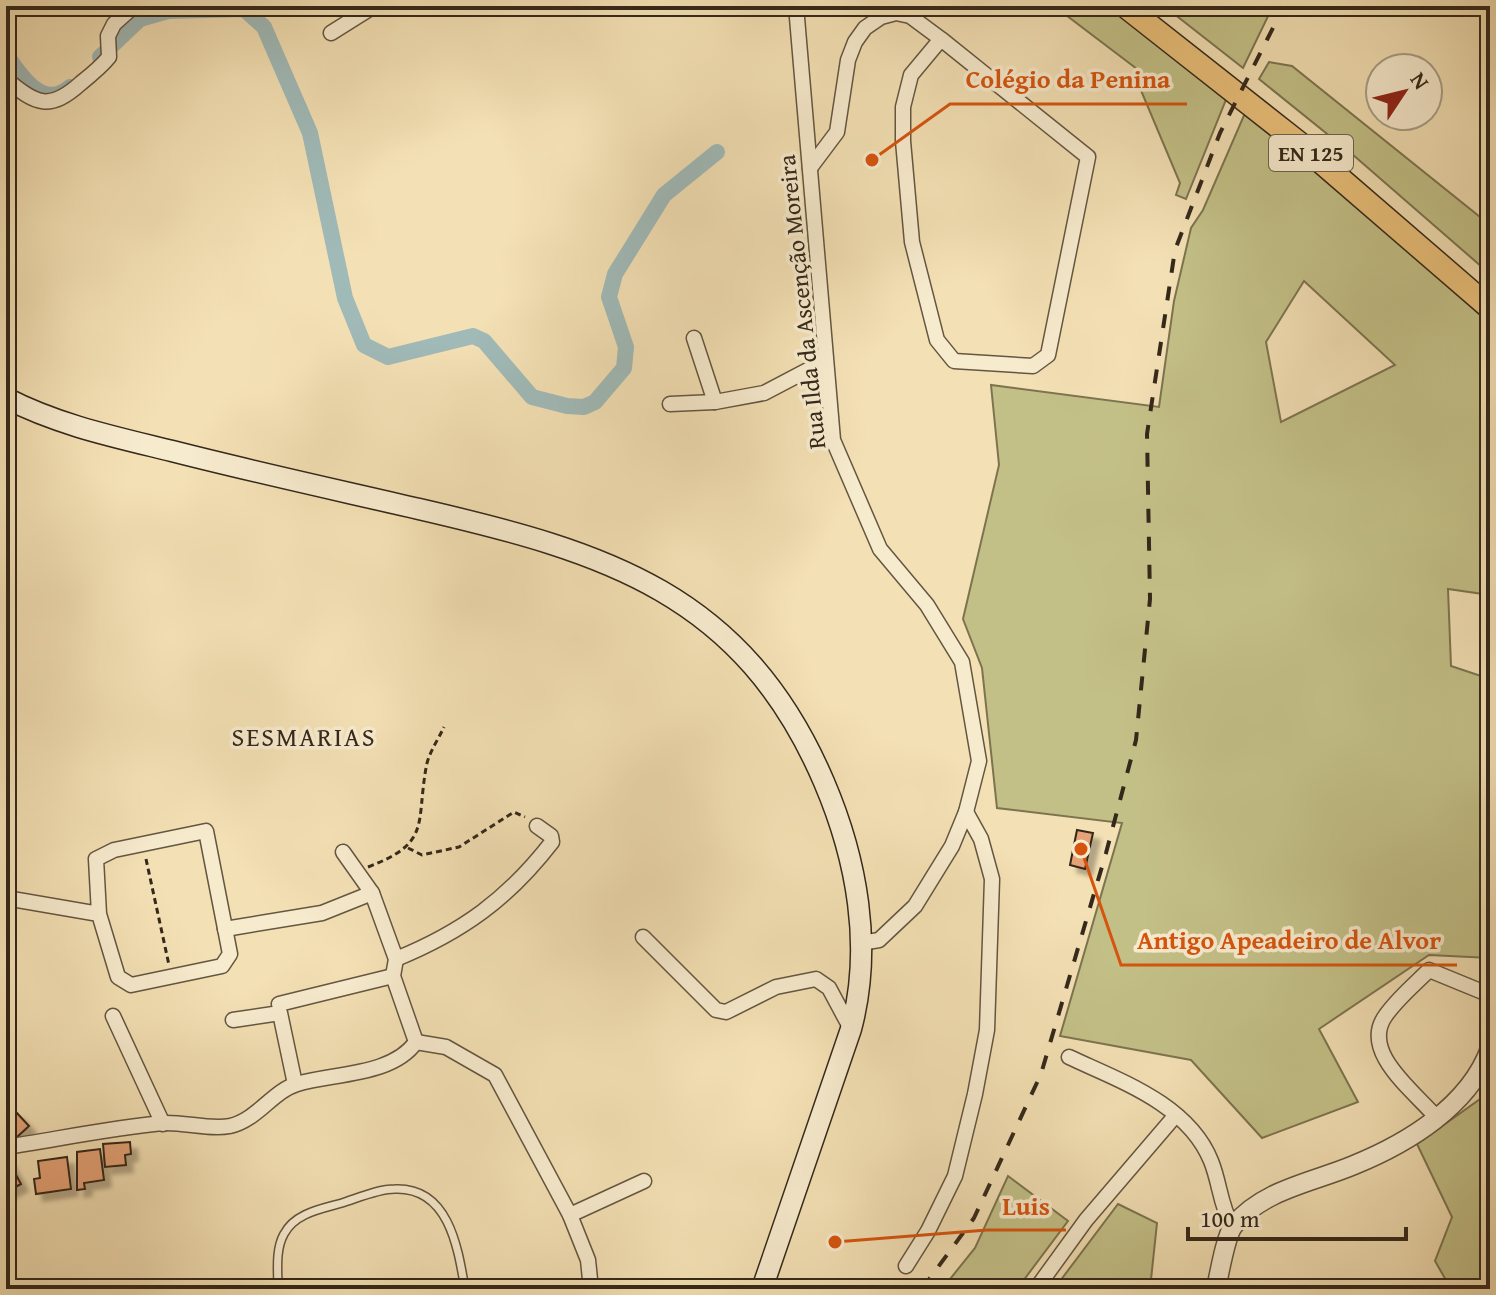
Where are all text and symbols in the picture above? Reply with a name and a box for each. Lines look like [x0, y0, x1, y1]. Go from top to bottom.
north arrow [1364, 52, 1444, 132]
callout: Colégio da Penina [950, 54, 1187, 104]
text: Colégio da Penina [966, 59, 1171, 98]
text: N [1403, 65, 1438, 96]
road number: EN 125 [1269, 135, 1353, 171]
street label: Rua Ilda da Ascenção Moreira [769, 152, 834, 451]
district label: SESMARIAS [231, 717, 377, 756]
callout: Antigo Apeadeiro de Alvor [1121, 915, 1457, 965]
text: Antigo Apeadeiro de Alvor [1137, 920, 1441, 959]
callout: Luis [987, 1180, 1066, 1230]
text: Luis [1002, 1186, 1050, 1225]
scale bar [1188, 1191, 1406, 1241]
text: 100 m [1200, 1201, 1260, 1236]

